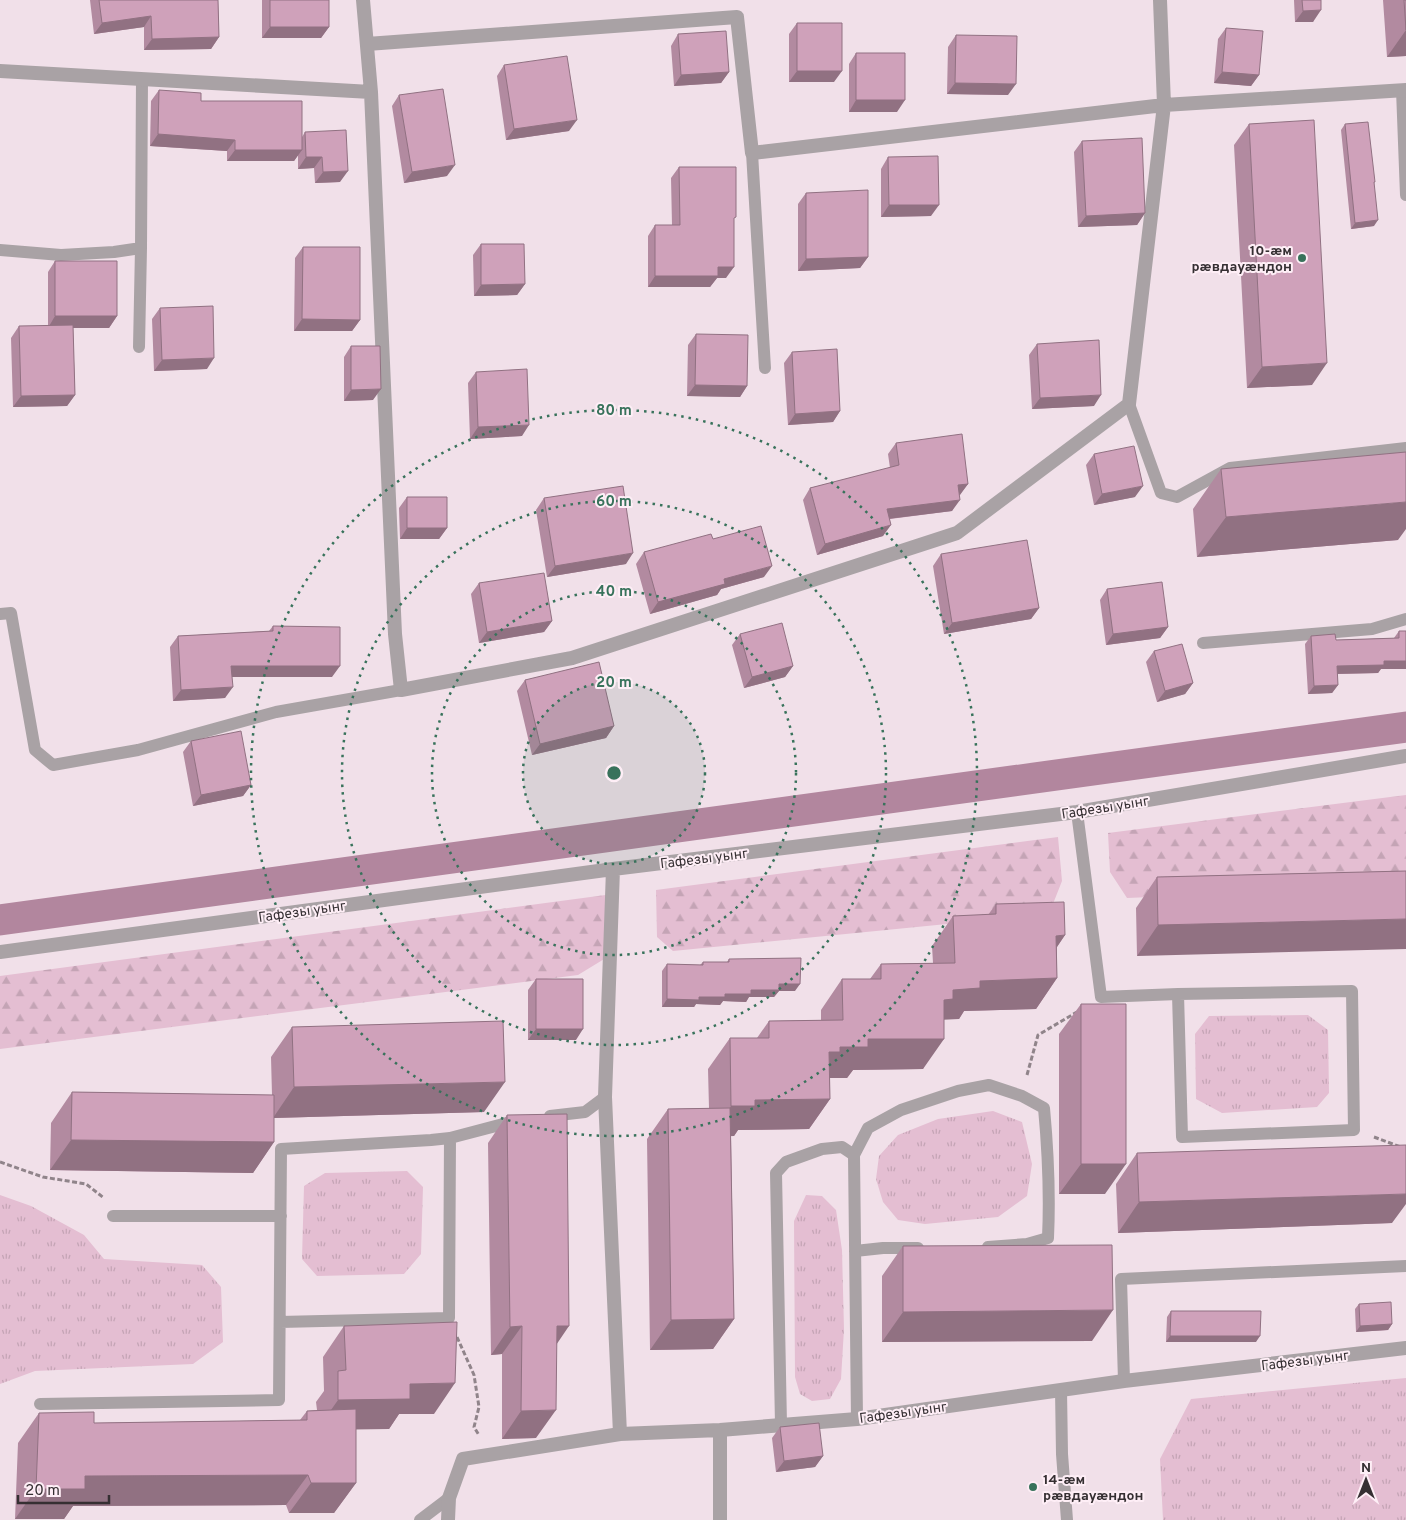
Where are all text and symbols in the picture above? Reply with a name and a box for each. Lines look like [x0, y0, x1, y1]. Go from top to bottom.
place label: 10-æм рӕвдауӕндон [1191, 243, 1292, 276]
marker: 10-æм рӕвдауӕндон [1296, 252, 1308, 264]
text: 80 m [596, 402, 632, 421]
text: 60 m [596, 493, 632, 512]
text: 40 m [596, 583, 632, 602]
text: 20 m [596, 674, 632, 693]
centre of rings [605, 764, 623, 782]
street label: Гафезы уынг [1060, 793, 1150, 824]
street label: Гафезы уынг [659, 846, 749, 873]
street label: Гафезы уынг [257, 898, 347, 927]
street label: Гафезы уынг [1260, 1348, 1350, 1375]
street label: Гафезы уынг [858, 1399, 948, 1428]
north arrow [1341, 1455, 1391, 1505]
text: N [1361, 1460, 1371, 1477]
scale bar [18, 1472, 109, 1504]
place label: 14-æм рӕвдауӕндон [1043, 1472, 1144, 1505]
marker: 14-æм рӕвдауӕндон [1027, 1481, 1039, 1493]
text: 20 m [25, 1482, 60, 1501]

